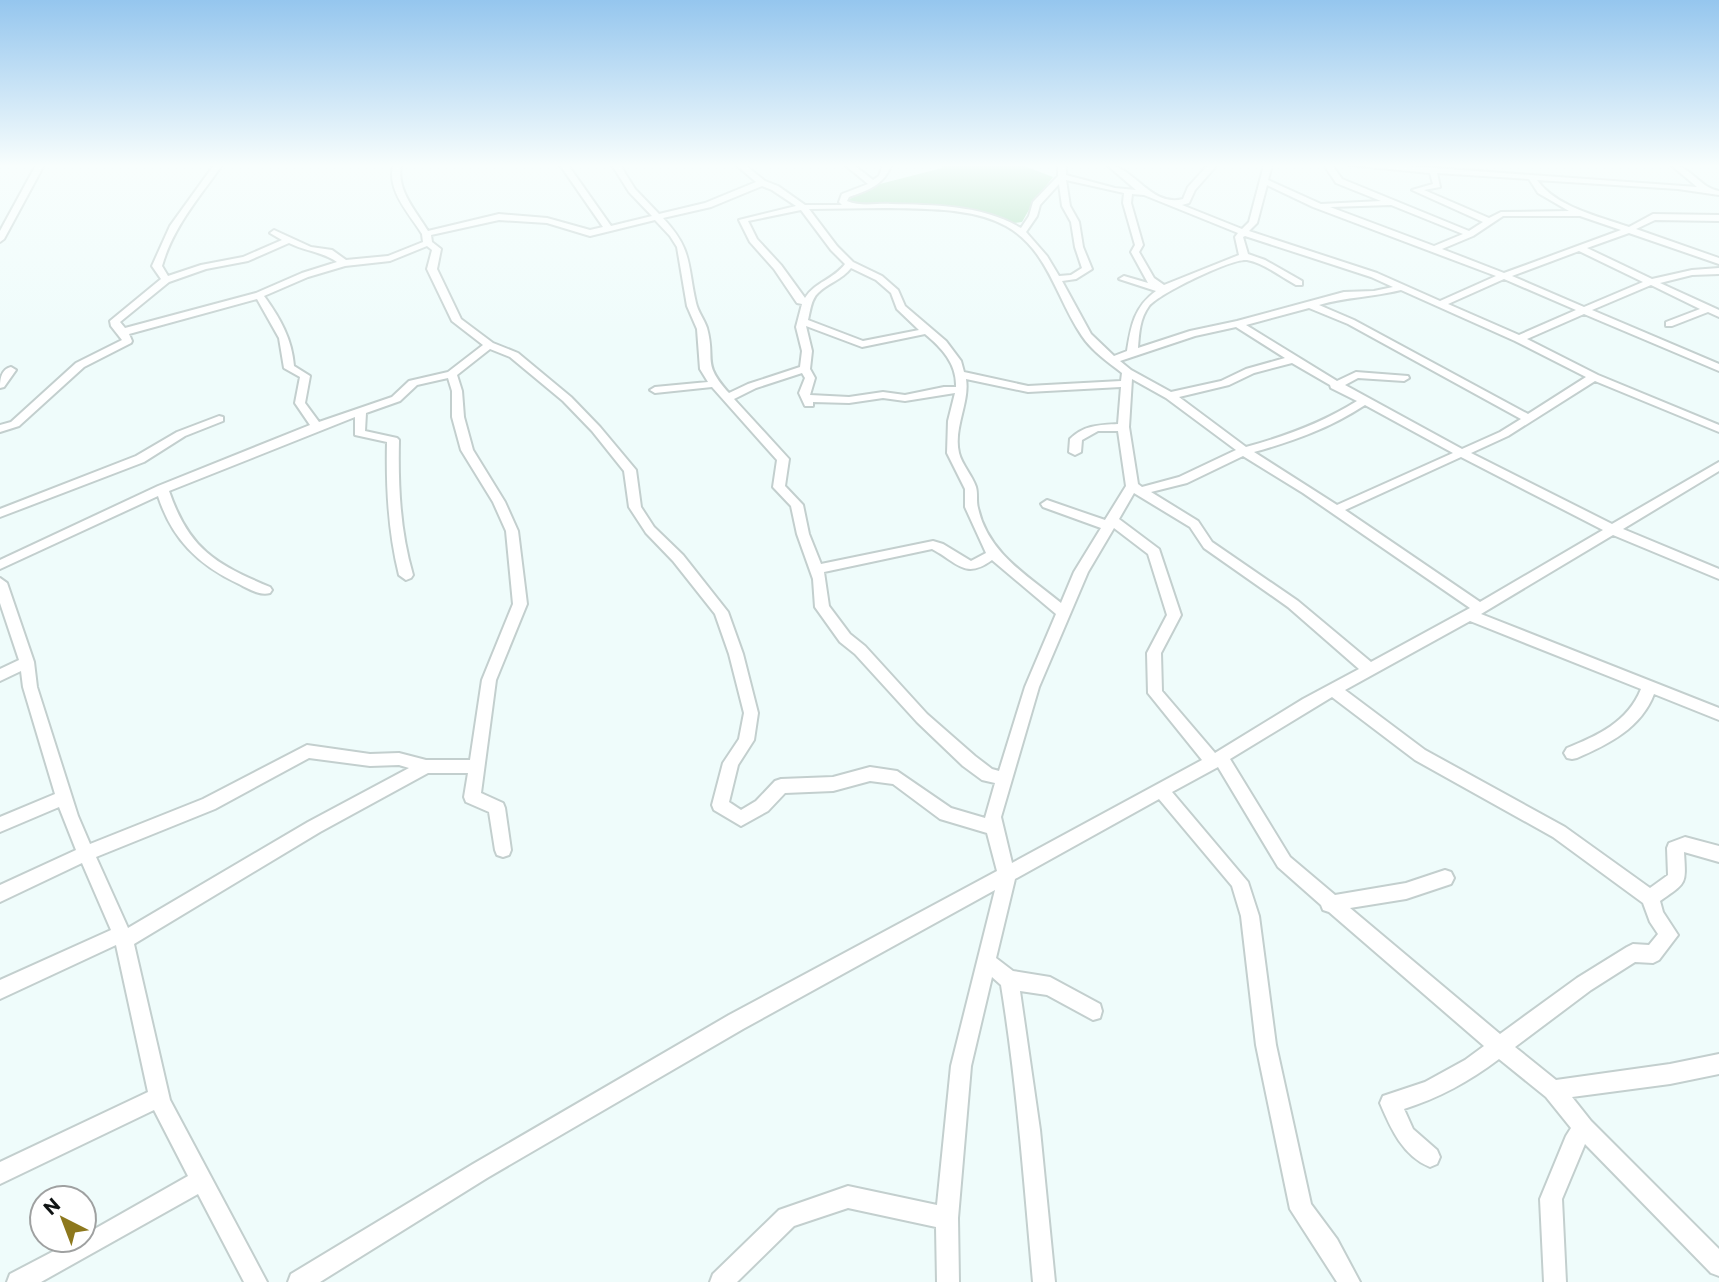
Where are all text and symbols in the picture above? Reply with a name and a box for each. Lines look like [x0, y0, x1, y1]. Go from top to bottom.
north arrow [28, 1184, 98, 1254]
text: N [38, 1193, 64, 1219]

